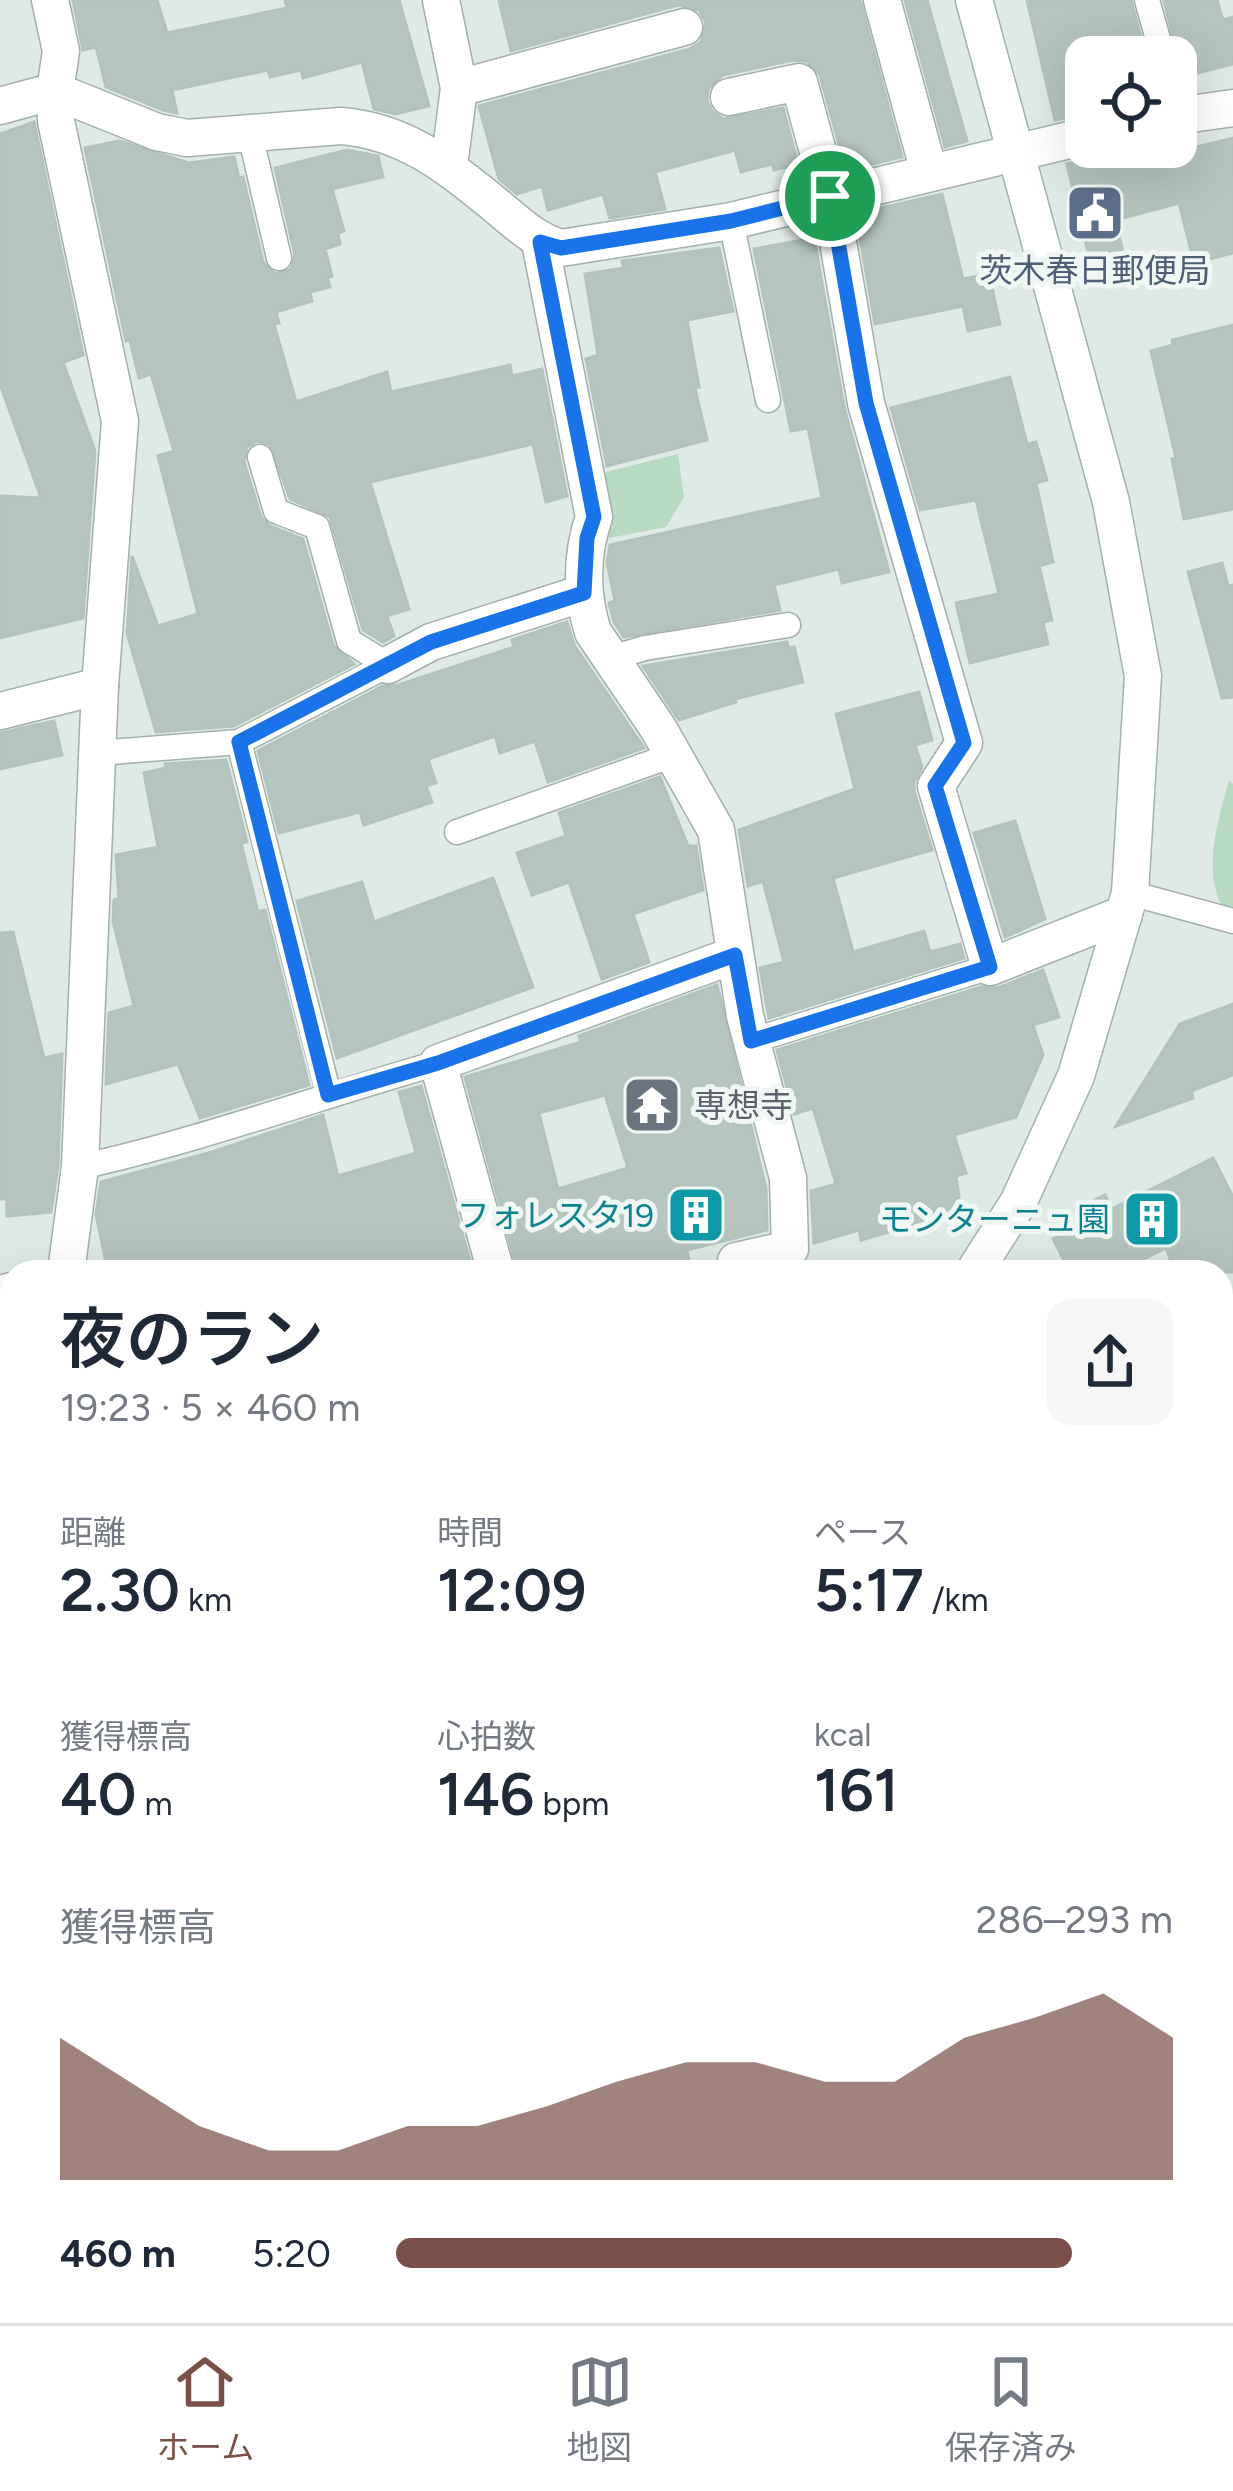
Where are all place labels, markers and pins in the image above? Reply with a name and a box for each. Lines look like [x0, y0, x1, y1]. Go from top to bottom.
pin [779, 145, 881, 247]
public building icon: 茨木春日郵便局 [1064, 182, 1126, 244]
place label: 茨木春日郵便局 [980, 251, 1211, 290]
temple icon: 専想寺 [621, 1074, 683, 1136]
place label: 専想寺 [694, 1086, 793, 1125]
building icon: フォレスタ19 [665, 1184, 727, 1246]
building icon: モンターニュ園 [1121, 1188, 1183, 1250]
place label: フォレスタ19 [457, 1196, 654, 1235]
place label: モンターニュ園 [879, 1200, 1110, 1239]

